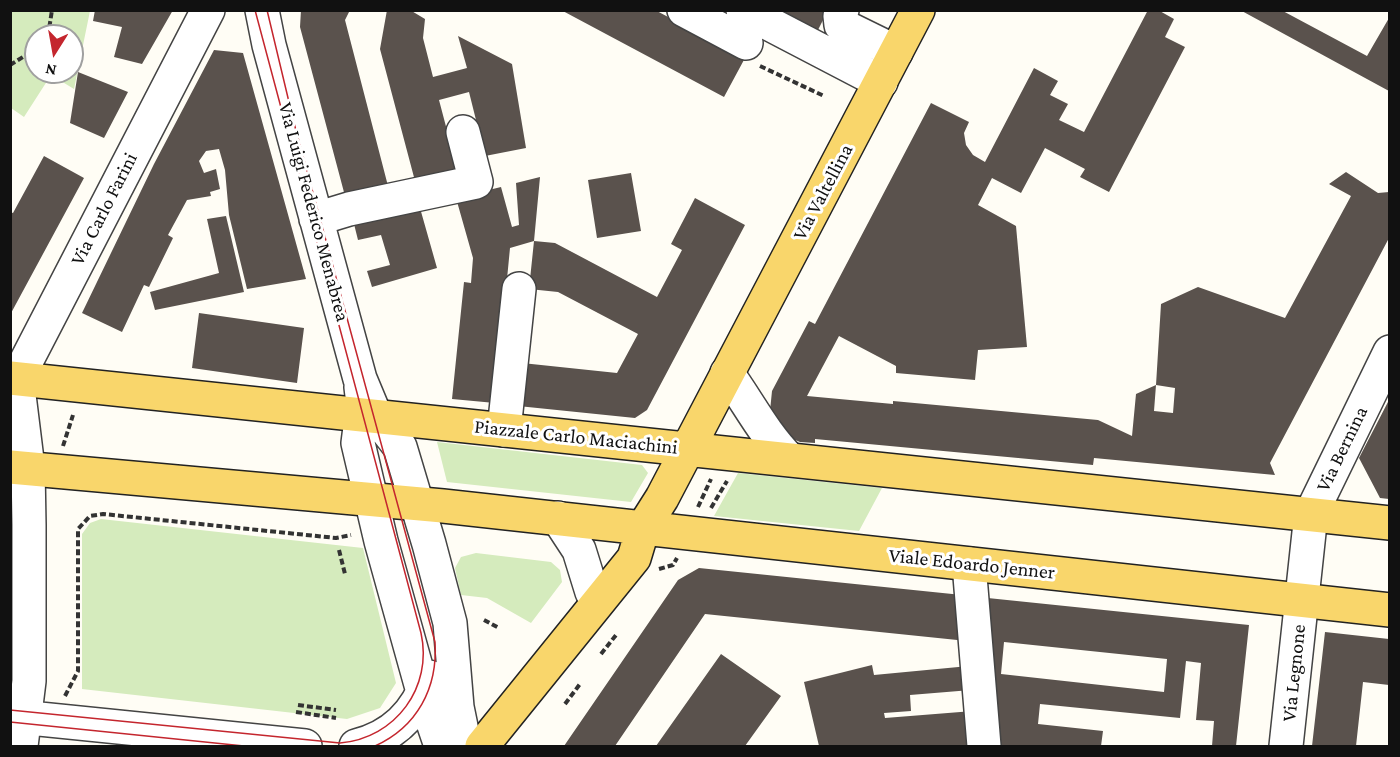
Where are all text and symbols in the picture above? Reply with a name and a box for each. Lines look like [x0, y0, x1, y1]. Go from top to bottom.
north arrow [24, 24, 84, 84]
text: N [44, 61, 58, 80]
street label: Via Luigi Federico Menabrea [273, 100, 355, 324]
street label: Via Valtellina [788, 140, 858, 244]
street label: Via Carlo Farini [65, 149, 143, 269]
street label: Via Bernina [1311, 402, 1373, 496]
street label: Piazzale Carlo Maciachini [473, 414, 679, 460]
street label: Viale Edoardo Jenner [888, 543, 1056, 585]
street label: Via Legnone [1277, 623, 1311, 723]

